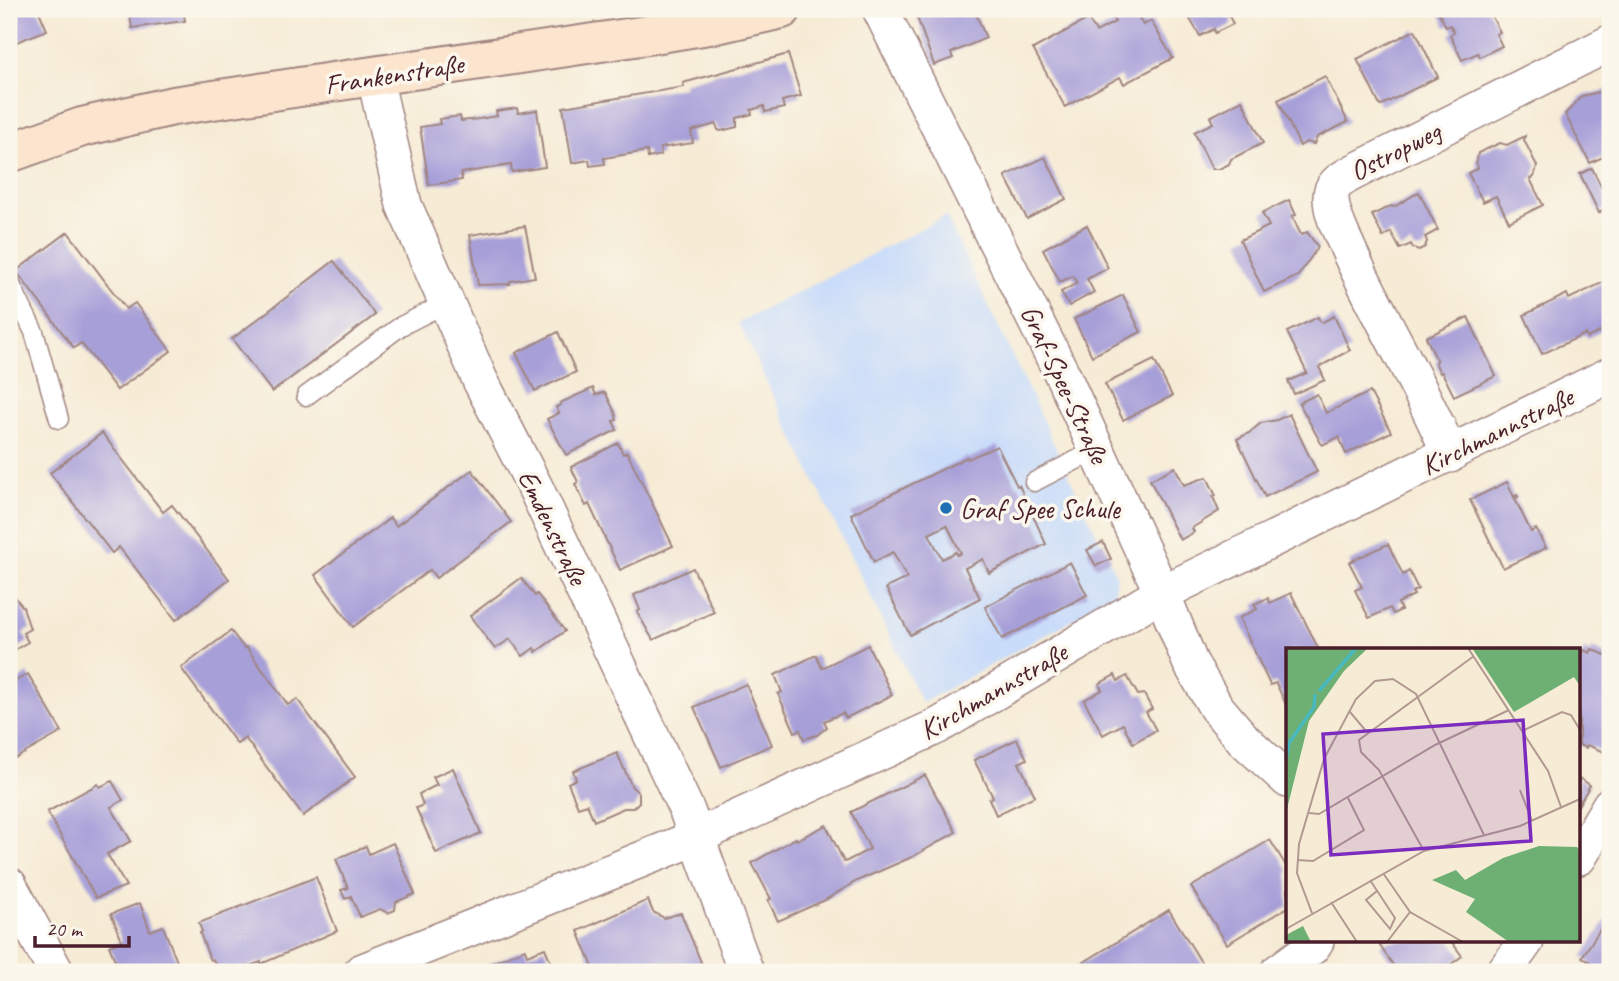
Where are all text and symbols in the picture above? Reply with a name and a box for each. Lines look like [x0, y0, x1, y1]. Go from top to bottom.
street label: Frankenstraße [322, 45, 468, 102]
street label: Ostropweg [1344, 112, 1448, 189]
street label: Graf-Spee-Straße [1013, 299, 1118, 470]
street label: Kirchmannstraße [1415, 378, 1580, 483]
street label: Emdenstraße [510, 464, 597, 592]
place label: Graf Spee Schule [960, 491, 1121, 526]
marker: Graf Spee Schule [938, 500, 954, 516]
street label: Kirchmannstraße [913, 634, 1075, 747]
inset map [1286, 648, 1580, 942]
scale bar [35, 904, 130, 948]
text: 20 m [46, 916, 84, 942]

